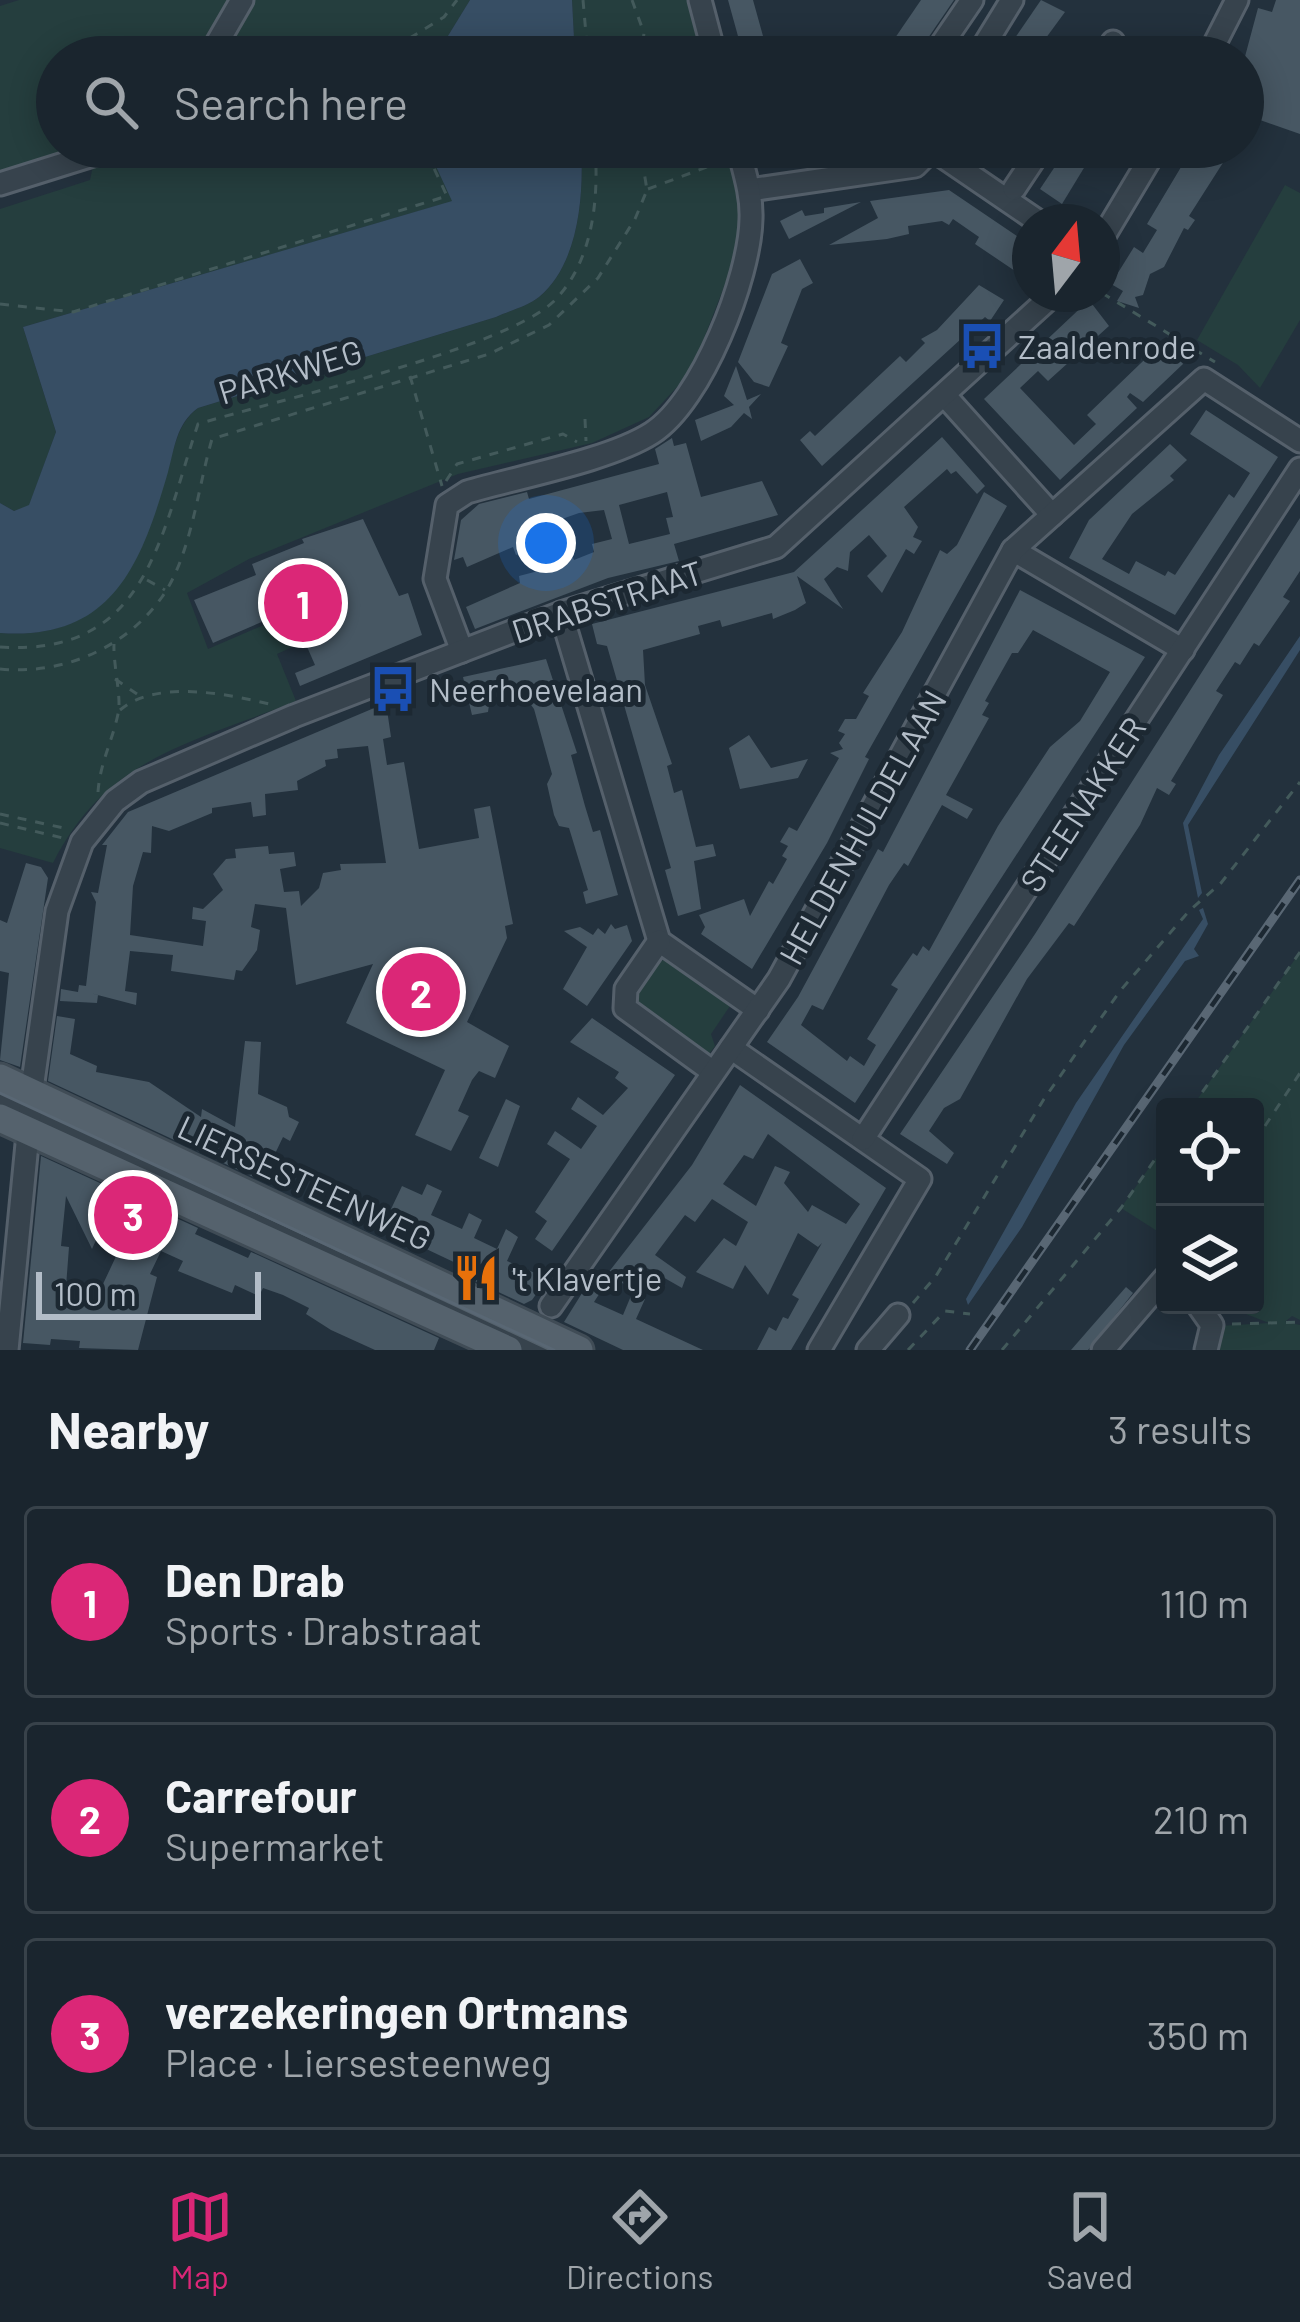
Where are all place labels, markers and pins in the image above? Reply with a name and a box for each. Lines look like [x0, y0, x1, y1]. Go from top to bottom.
bus stop icon: Zaaldenrode [957, 321, 1007, 371]
place label: Zaaldenrode [1018, 326, 1196, 366]
pin: 1 [264, 558, 342, 648]
bus stop icon: Neerhoevelaan [368, 664, 418, 714]
place label: Neerhoevelaan [429, 669, 643, 709]
pin: 2 [382, 947, 460, 1037]
pin: 3 [94, 1170, 172, 1260]
restaurant icon: 't Klavertje [451, 1253, 501, 1303]
place label: 't Klavertje [512, 1258, 662, 1298]

